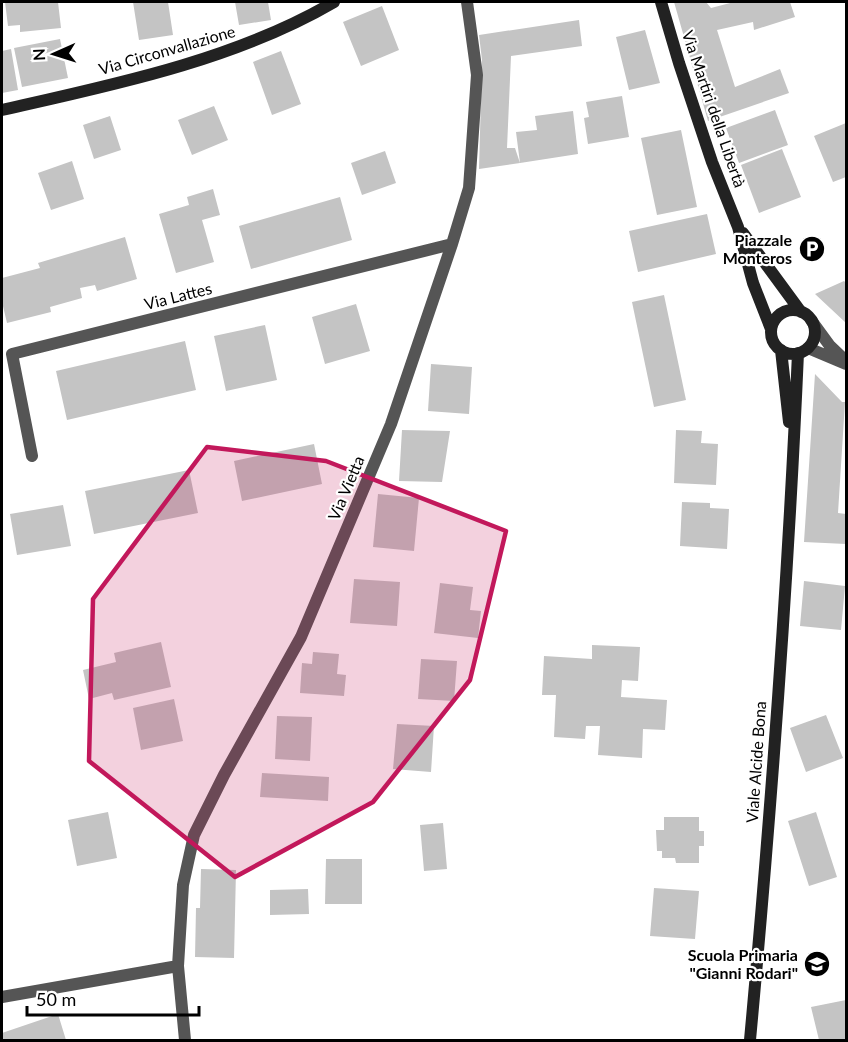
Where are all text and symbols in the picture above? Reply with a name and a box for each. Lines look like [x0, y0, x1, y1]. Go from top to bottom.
street label: Via Circonvallazione [96, 21, 237, 78]
north arrow [24, 24, 84, 84]
street label: Via Martiri della Libertà [679, 28, 750, 190]
text: N [29, 48, 48, 61]
place label: Piazzale Monteros [723, 230, 792, 267]
parking icon: Piazzale Monteros [797, 234, 827, 264]
street label: Via Lattes [142, 278, 214, 313]
street label: Via Vietta [323, 453, 368, 523]
street label: Viale Alcide Bona [742, 700, 769, 824]
place label: Scuola Primaria "Gianni Rodari" [688, 945, 798, 982]
school or university icon: Scuola Primaria "Gianni Rodari" [802, 949, 832, 979]
scale bar [27, 979, 200, 1017]
text: 50 m [36, 988, 76, 1010]

